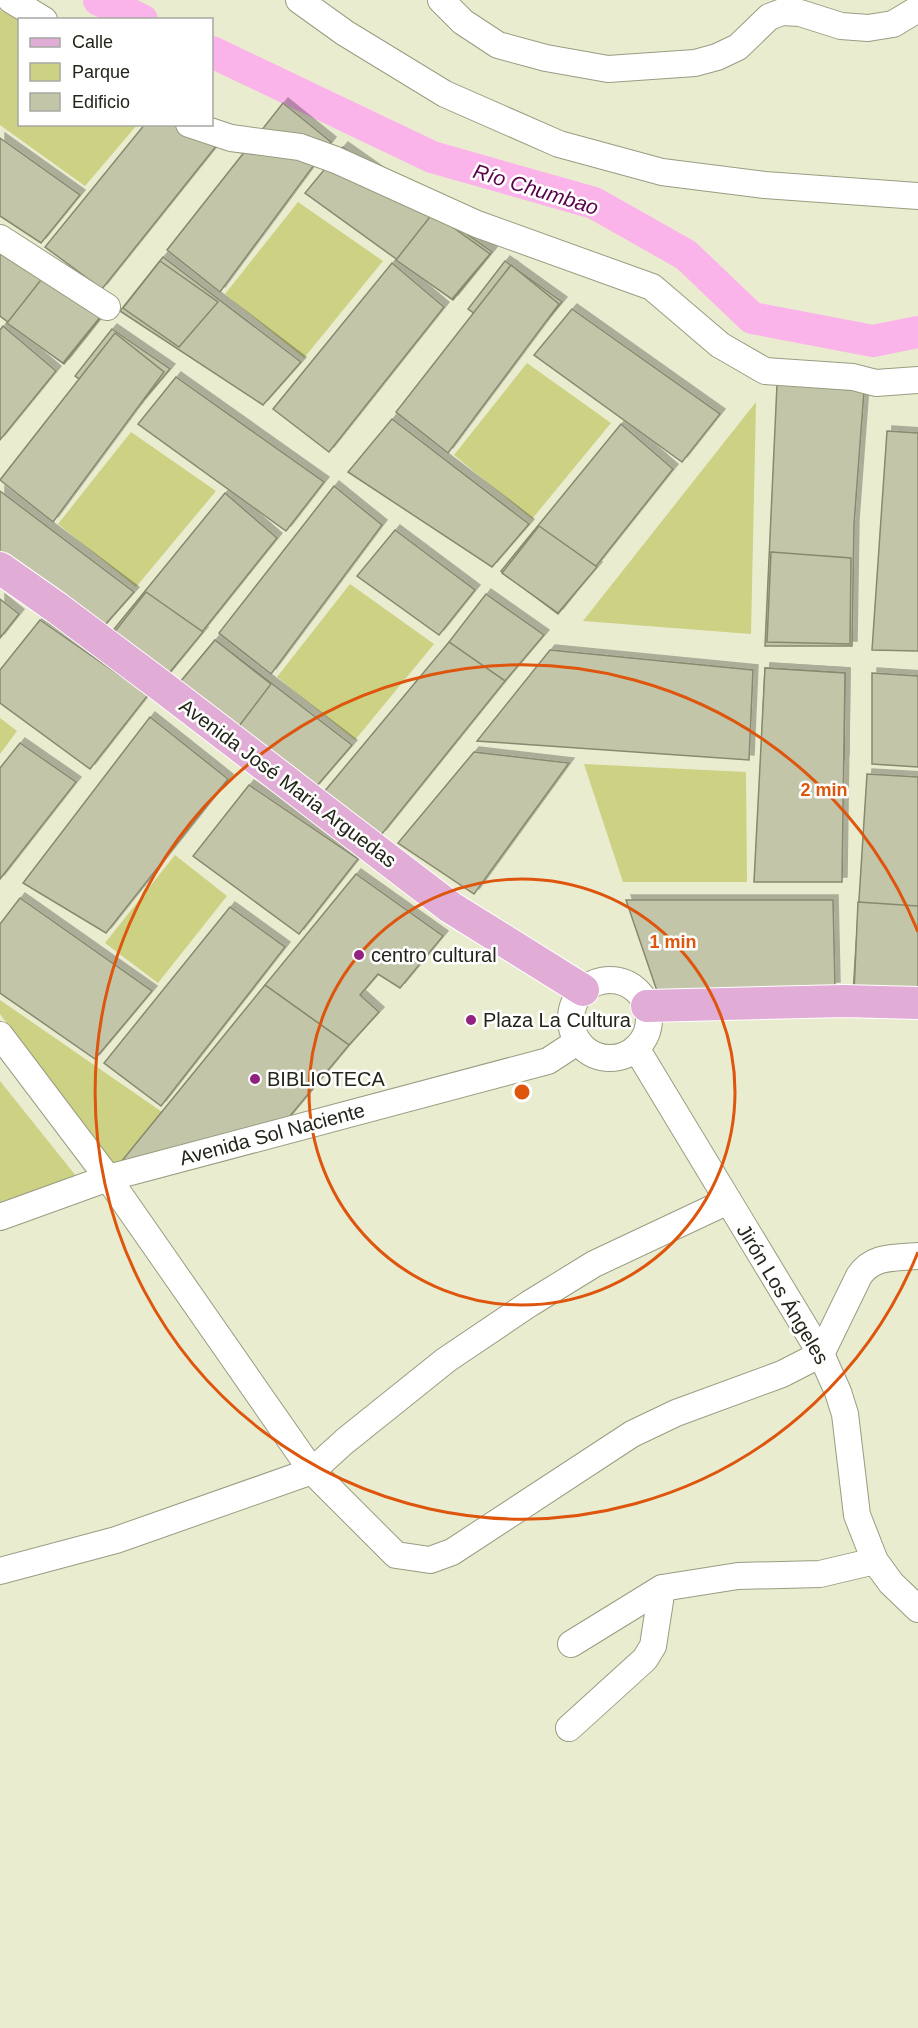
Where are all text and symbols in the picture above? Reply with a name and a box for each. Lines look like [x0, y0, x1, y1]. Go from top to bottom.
legend [18, 18, 213, 126]
text: Calle [72, 32, 113, 52]
text: Parque [72, 62, 130, 82]
text: Edificio [72, 92, 130, 112]
water label: Río Chumbao [471, 159, 602, 219]
street label: Avenida José Maria Arguedas [175, 694, 401, 872]
text: 2 min [800, 780, 848, 800]
text: 1 min [649, 932, 697, 952]
place label: centro cultural [371, 944, 497, 966]
marker: centro cultural [352, 948, 366, 962]
place label: Plaza La Cultura [483, 1009, 632, 1031]
marker: Plaza La Cultura [464, 1013, 478, 1027]
place label: BIBLIOTECA [267, 1068, 385, 1090]
marker: BIBLIOTECA [248, 1072, 262, 1086]
centre of rings [512, 1082, 532, 1102]
street label: Avenida Sol Naciente [177, 1099, 367, 1169]
street label: Jirón Los Ángeles [733, 1220, 833, 1368]

